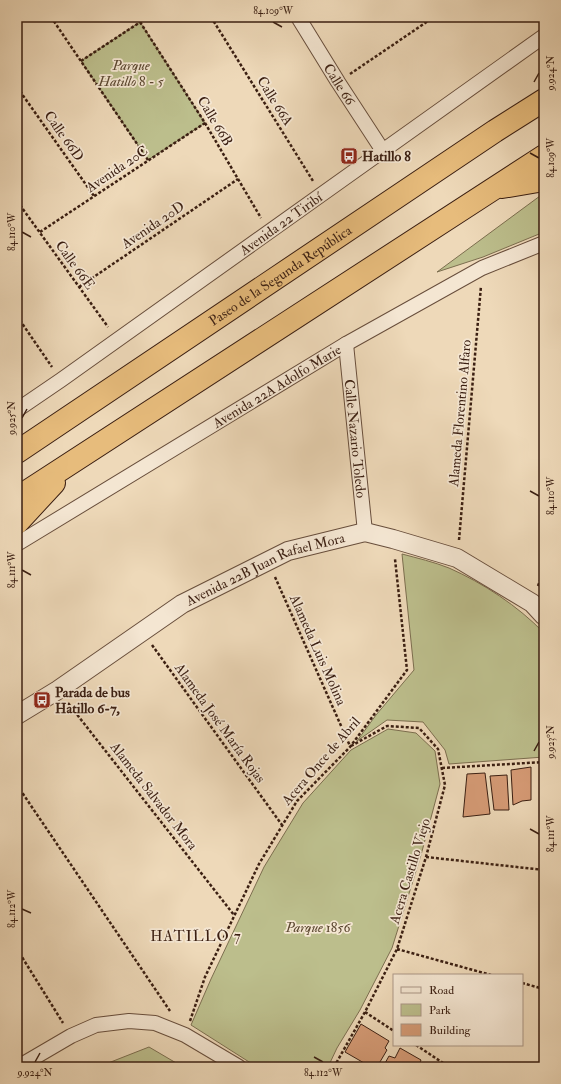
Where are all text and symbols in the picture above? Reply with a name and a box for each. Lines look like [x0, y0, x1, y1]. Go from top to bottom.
text: 84.109°W [253, 5, 294, 17]
text: 9.924°N [545, 55, 557, 92]
park label: Parque Hatillo 8 - 5 [97, 57, 164, 90]
street label: Calle 66 [320, 60, 360, 109]
street label: Calle 66A [253, 73, 297, 129]
street label: Calle 66B [194, 93, 236, 149]
street label: Calle 66D [41, 108, 87, 164]
text: 84.109°W [545, 137, 557, 178]
street label: Avenida 20C [82, 142, 151, 197]
bus stop icon: Hatillo 8 [339, 146, 359, 166]
place label: Hatillo 8 [362, 148, 411, 165]
street label: Avenida 22 Tiribí [235, 188, 326, 259]
street label: Avenida 20D [117, 198, 188, 253]
text: 84.110°W [6, 212, 18, 251]
street label: Paseo de la Segunda República [206, 221, 355, 329]
street label: Calle 66E [52, 237, 98, 293]
street label: Alameda Florentino Alfaro [445, 339, 475, 488]
street label: Avenida 22A Adolfo Marie [209, 341, 344, 432]
street label: Calle Nazario Toledo [341, 378, 370, 499]
text: 9.925°N [6, 401, 18, 436]
text: 84.110°W [545, 476, 557, 515]
street label: Avenida 22B Juan Rafael Mora [182, 529, 347, 610]
text: 84.111°W [6, 551, 18, 588]
street label: Alameda Luis Molina [286, 591, 350, 708]
street label: Alameda José María Rojas [170, 659, 269, 786]
place label: Parada de bus Hatillo 6-7, [55, 684, 130, 717]
bus stop icon: Parada de bus Hatillo 6-7, [32, 690, 52, 710]
street label: Acera Once de Abril [277, 713, 364, 809]
text: 9.923°N [545, 725, 557, 760]
street label: Alameda Salvador Mora [106, 738, 202, 853]
text: 84.111°W [545, 815, 557, 852]
street label: Acera Castillo Viejo [386, 816, 434, 927]
text: 84.112°W [6, 889, 18, 928]
park label: Parque 1856 [284, 919, 351, 936]
district label: HATILLO 7 [150, 927, 242, 946]
legend [393, 974, 523, 1046]
text: Road [429, 983, 454, 998]
text: Park [429, 1003, 451, 1018]
text: Building [429, 1023, 472, 1038]
text: 9.924°N [16, 1067, 53, 1079]
text: 84.112°W [304, 1067, 343, 1079]

